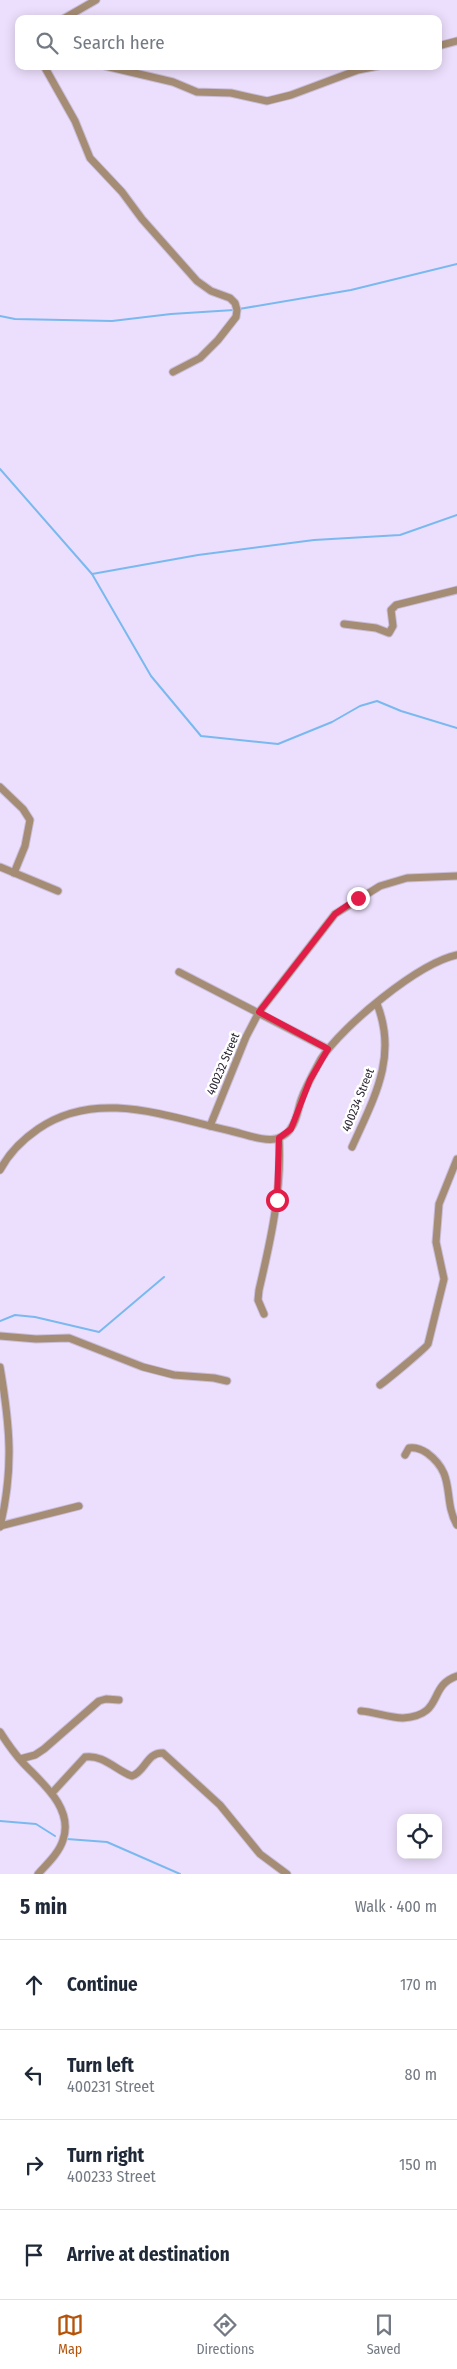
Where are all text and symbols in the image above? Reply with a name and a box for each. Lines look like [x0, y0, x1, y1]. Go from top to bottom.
search box [15, 15, 442, 70]
icon: search [33, 29, 61, 57]
text: Search here [73, 31, 165, 54]
route end [347, 887, 370, 910]
street label: 400232 Street [204, 1031, 242, 1097]
street label: 400234 Street [339, 1066, 377, 1134]
route start [266, 1189, 289, 1212]
map controls [397, 1814, 442, 1859]
button: locate [397, 1814, 442, 1859]
text: 5 min [20, 1894, 67, 1920]
text: Walk · 400 m [355, 1897, 437, 1916]
icon: ahead [20, 1971, 48, 1999]
text: Continue [67, 1973, 138, 1996]
text: 170 m [400, 1975, 437, 1994]
text: Turn left [67, 2054, 134, 2077]
icon: left [20, 2061, 48, 2089]
text: 80 m [405, 2065, 437, 2084]
text: 400231 Street [67, 2077, 154, 2096]
text: Turn right [67, 2144, 144, 2167]
icon: right [20, 2151, 48, 2179]
text: 150 m [399, 2155, 437, 2174]
text: 400233 Street [67, 2167, 156, 2186]
icon: arrive [20, 2241, 48, 2269]
text: Arrive at destination [67, 2243, 230, 2266]
tab: Map [56, 2311, 84, 2358]
tab: Directions [196, 2311, 254, 2358]
tab: Saved [367, 2311, 401, 2358]

